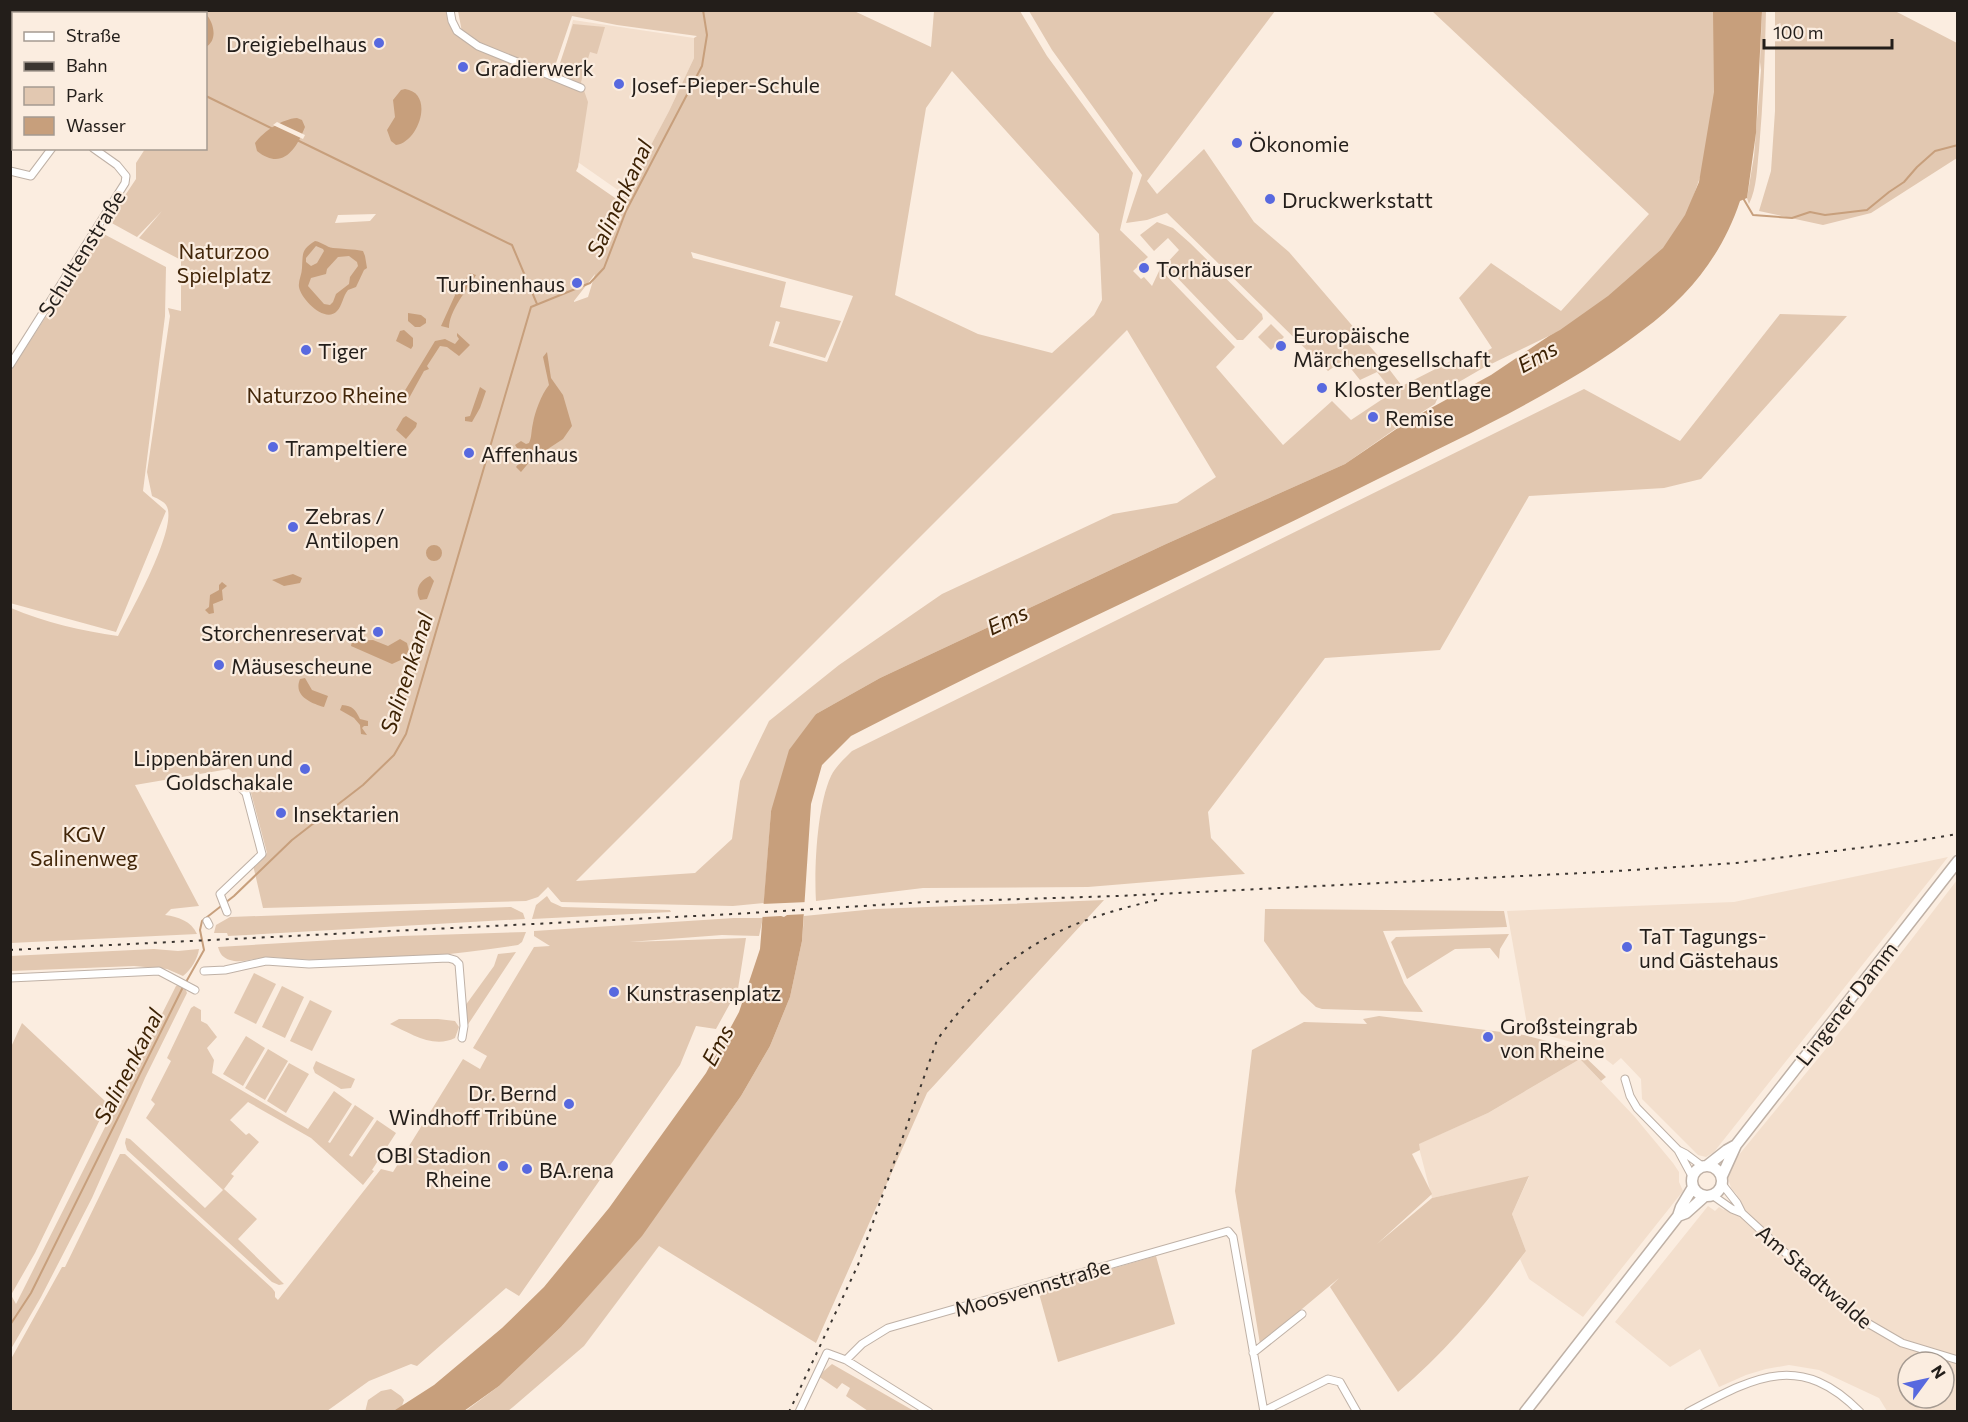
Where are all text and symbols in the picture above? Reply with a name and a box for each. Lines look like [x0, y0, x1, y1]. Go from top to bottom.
legend [12, 12, 207, 150]
scale bar [1764, 12, 1892, 50]
text: 100 m [1773, 21, 1823, 43]
text: Straße [66, 24, 121, 46]
place label: Dreigiebelhaus [226, 31, 367, 56]
marker: Dreigiebelhaus [372, 36, 386, 50]
text: Bahn [66, 54, 108, 76]
place label: Gradierwerk [475, 55, 594, 80]
marker: Gradierwerk [456, 60, 470, 74]
place label: Josef-Pieper-Schule [631, 72, 820, 97]
marker: Josef-Pieper-Schule [612, 77, 626, 91]
text: Park [66, 84, 104, 106]
text: Wasser [66, 114, 126, 136]
place label: Ökonomie [1249, 131, 1349, 156]
water label: Salinenkanal [580, 135, 658, 261]
marker: Ökonomie [1230, 136, 1244, 150]
street label: Schultenstraße [32, 185, 130, 321]
place label: Druckwerkstatt [1282, 187, 1433, 212]
marker: Druckwerkstatt [1263, 192, 1277, 206]
park label: Naturzoo Spielplatz [177, 238, 271, 287]
place label: Torhäuser [1156, 256, 1252, 281]
marker: Torhäuser [1137, 261, 1151, 275]
place label: Turbinenhaus [436, 271, 565, 296]
marker: Turbinenhaus [570, 276, 584, 290]
place label: Europäische Märchengesellschaft [1293, 322, 1491, 371]
water label: Ems [1512, 334, 1562, 378]
place label: Tiger [318, 338, 368, 363]
marker: Europäische Märchengesellschaft [1274, 339, 1288, 353]
marker: Tiger [299, 343, 313, 357]
place label: Kloster Bentlage [1334, 376, 1491, 401]
marker: Kloster Bentlage [1315, 381, 1329, 395]
park label: Naturzoo Rheine [247, 382, 407, 407]
place label: Remise [1385, 405, 1454, 430]
marker: Remise [1366, 410, 1380, 424]
place label: Trampeltiere [285, 435, 407, 460]
marker: Trampeltiere [266, 440, 280, 454]
place label: Affenhaus [481, 441, 578, 466]
marker: Affenhaus [462, 446, 476, 460]
place label: Zebras / Antilopen [305, 503, 399, 552]
marker: Zebras / Antilopen [286, 520, 300, 534]
water label: Ems [982, 598, 1032, 640]
water label: Salinenkanal [374, 609, 438, 737]
place label: Storchenreservat [201, 620, 366, 645]
marker: Storchenreservat [371, 625, 385, 639]
place label: Mäusescheune [231, 653, 372, 678]
marker: Mäusescheune [212, 658, 226, 672]
place label: Lippenbären und Goldschakale [133, 745, 293, 794]
marker: Lippenbären und Goldschakale [298, 762, 312, 776]
place label: Insektarien [293, 801, 399, 826]
marker: Insektarien [274, 806, 288, 820]
park label: KGV Salinenweg [30, 821, 138, 870]
place label: TaT Tagungs- und Gästehaus [1639, 923, 1779, 972]
street label: Lingener Damm [1790, 936, 1902, 1070]
marker: TaT Tagungs- und Gästehaus [1620, 940, 1634, 954]
place label: Kunstrasenplatz [626, 980, 781, 1005]
marker: Kunstrasenplatz [607, 985, 621, 999]
water label: Salinenkanal [87, 1004, 169, 1128]
place label: Großsteingrab von Rheine [1500, 1013, 1638, 1062]
water label: Ems [695, 1020, 739, 1070]
marker: Großsteingrab von Rheine [1481, 1030, 1495, 1044]
place label: Dr. Bernd Windhoff Tribüne [389, 1080, 557, 1129]
marker: Dr. Bernd Windhoff Tribüne [562, 1097, 576, 1111]
place label: OBI Stadion Rheine [377, 1142, 491, 1191]
place label: BA.rena [539, 1157, 614, 1182]
marker: OBI Stadion Rheine [496, 1159, 510, 1173]
marker: BA.rena [520, 1162, 534, 1176]
street label: Am Stadtwalde [1752, 1219, 1878, 1333]
street label: Moosvennstraße [951, 1253, 1113, 1321]
north arrow [1896, 1350, 1956, 1410]
text: N [1928, 1361, 1950, 1382]

